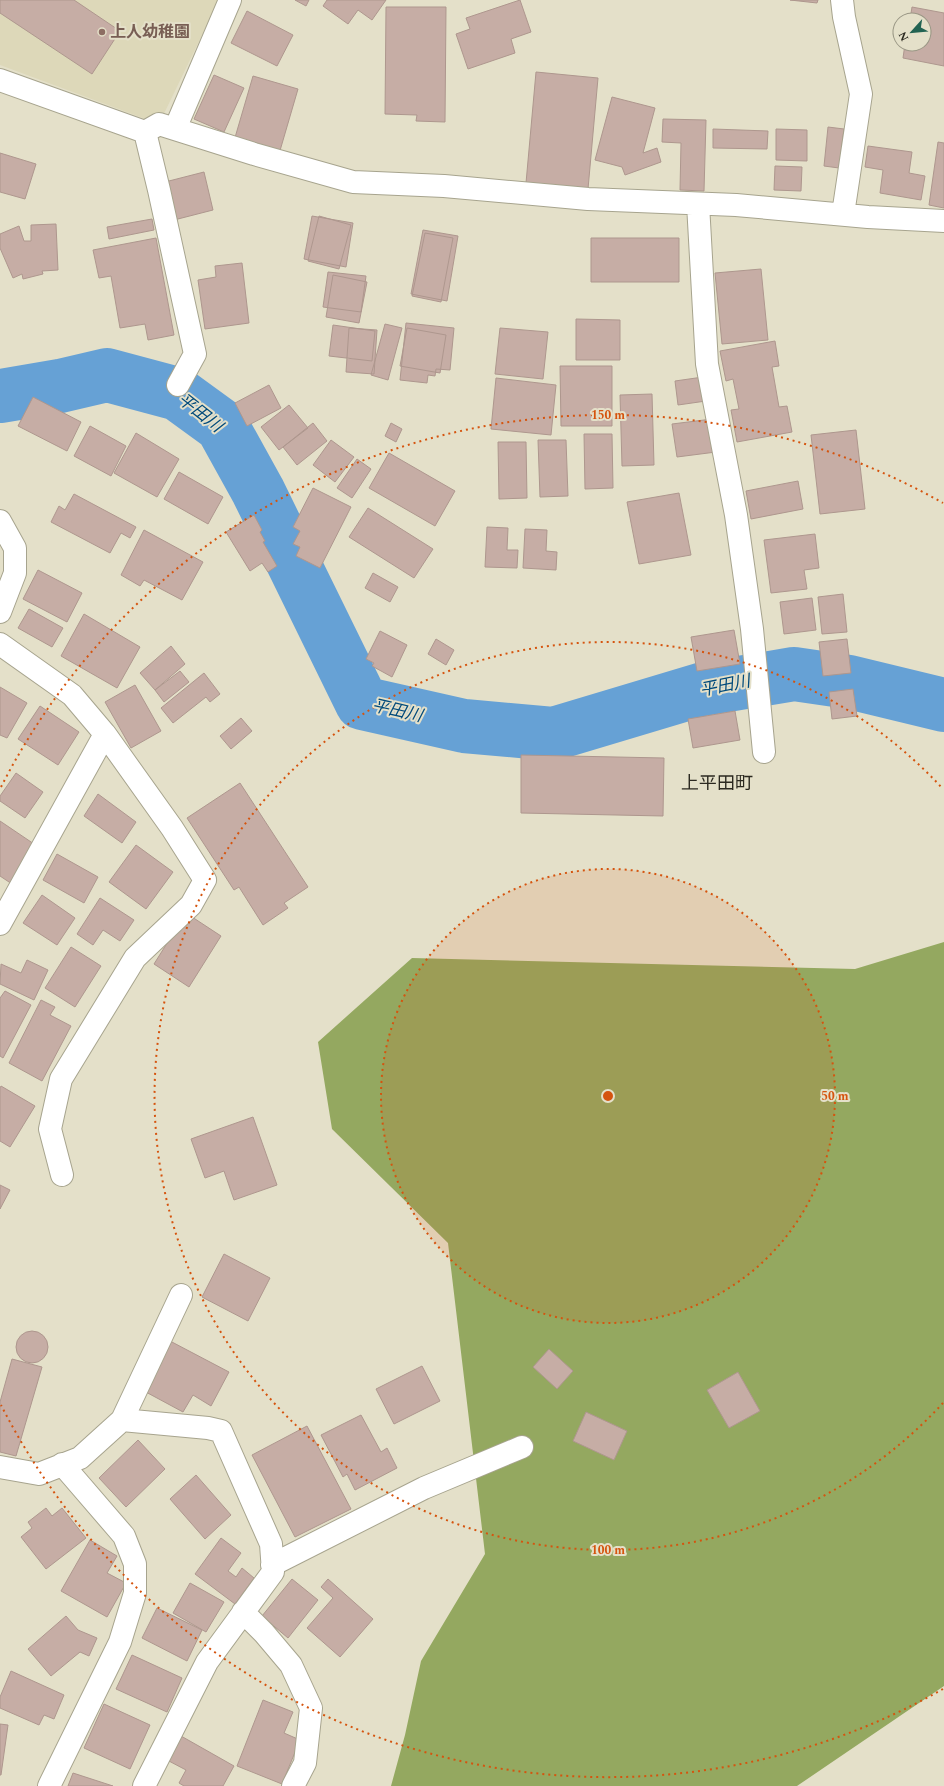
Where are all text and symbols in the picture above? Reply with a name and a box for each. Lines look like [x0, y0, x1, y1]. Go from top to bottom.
north arrow [892, 12, 932, 52]
place label: 上人幼稚園 [110, 20, 190, 44]
marker: 上人幼稚園 [97, 27, 107, 37]
text: N [894, 28, 913, 44]
water label: 平田川 [172, 387, 230, 440]
text: 150 m [591, 406, 625, 425]
water label: 平田川 [697, 668, 754, 704]
water label: 平田川 [369, 693, 427, 730]
district label: 上平田町 [681, 770, 753, 797]
text: 50 m [821, 1087, 849, 1106]
centre of rings [601, 1089, 615, 1103]
text: 100 m [591, 1541, 625, 1560]

